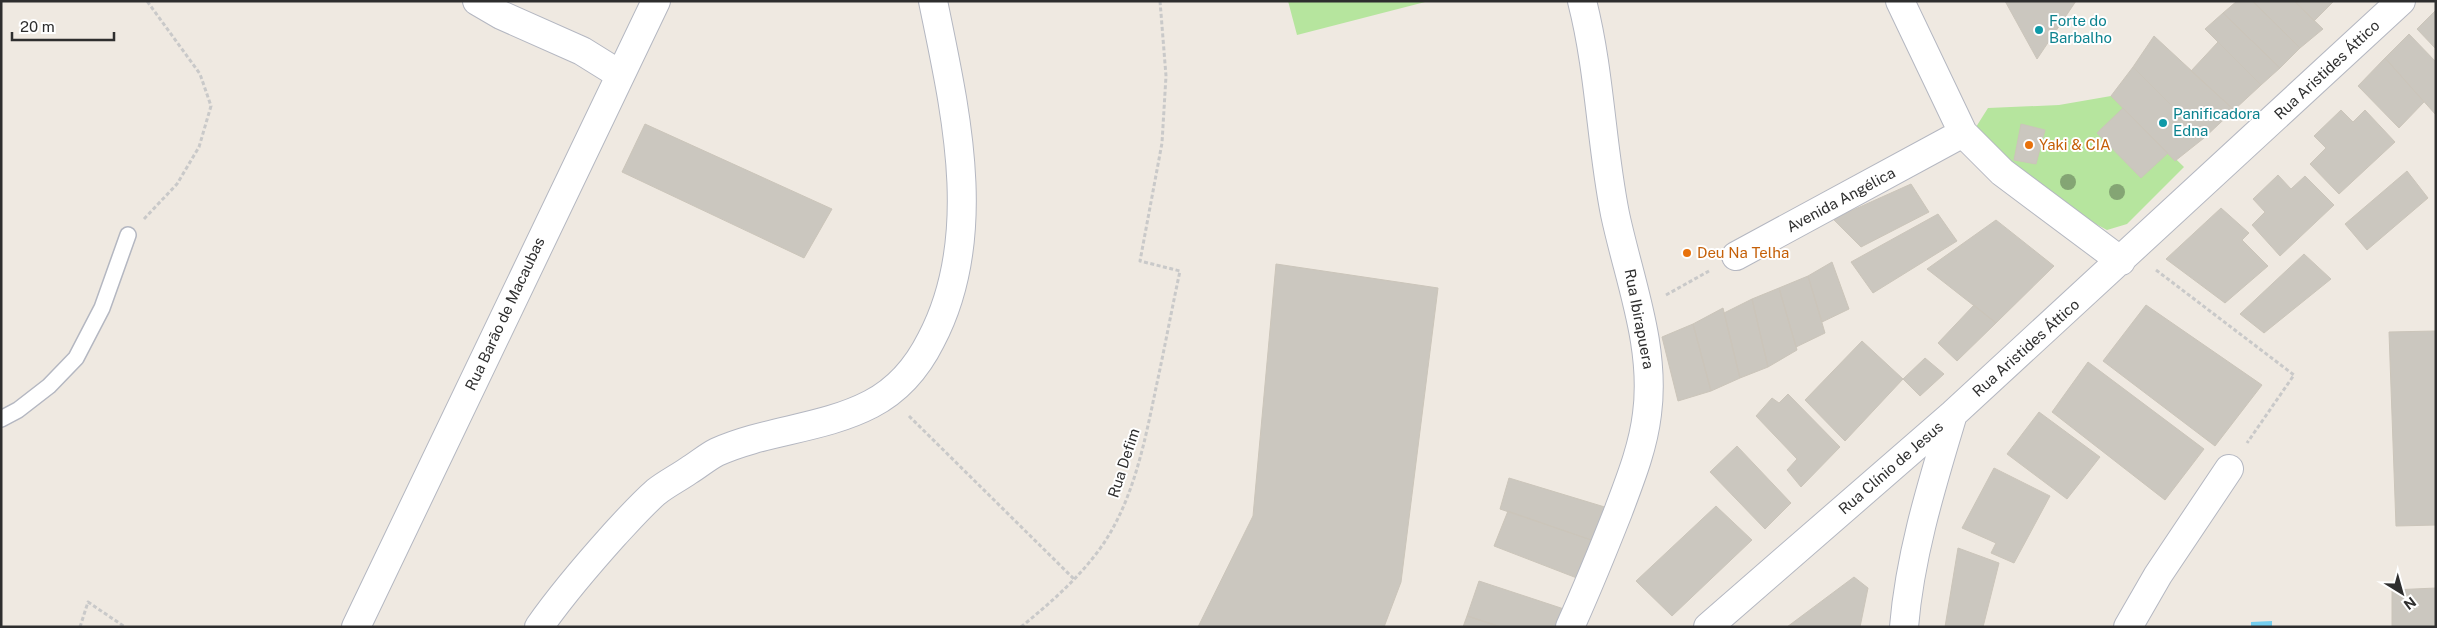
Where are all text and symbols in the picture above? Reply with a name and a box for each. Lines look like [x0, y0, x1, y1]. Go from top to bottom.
scale bar [12, 10, 115, 42]
place label: Forte do Barbalho [2049, 12, 2112, 46]
street label: Rua Aristides Áttico [2271, 17, 2383, 123]
text: 20 m [20, 18, 55, 35]
marker: Forte do Barbalho [2033, 24, 2045, 36]
place label: Panificadora Edna [2173, 105, 2260, 139]
marker: Panificadora Edna [2157, 117, 2169, 129]
place label: Yaki & CIA [2039, 136, 2111, 153]
marker: Yaki & CIA [2023, 139, 2035, 151]
street label: Avenida Angélica [1784, 164, 1898, 235]
street label: Rua Barão de Macaubas [462, 234, 548, 393]
place label: Deu Na Telha [1697, 244, 1789, 261]
marker: Deu Na Telha [1681, 247, 1693, 259]
street label: Rua Ibirapuera [1621, 267, 1658, 370]
street label: Rua Aristides Áttico [1969, 295, 2082, 400]
street label: Rua Clínio de Jesus [1835, 418, 1946, 518]
street label: Rua Defim [1104, 426, 1143, 500]
north arrow [2377, 568, 2427, 618]
text: N [2401, 594, 2419, 613]

